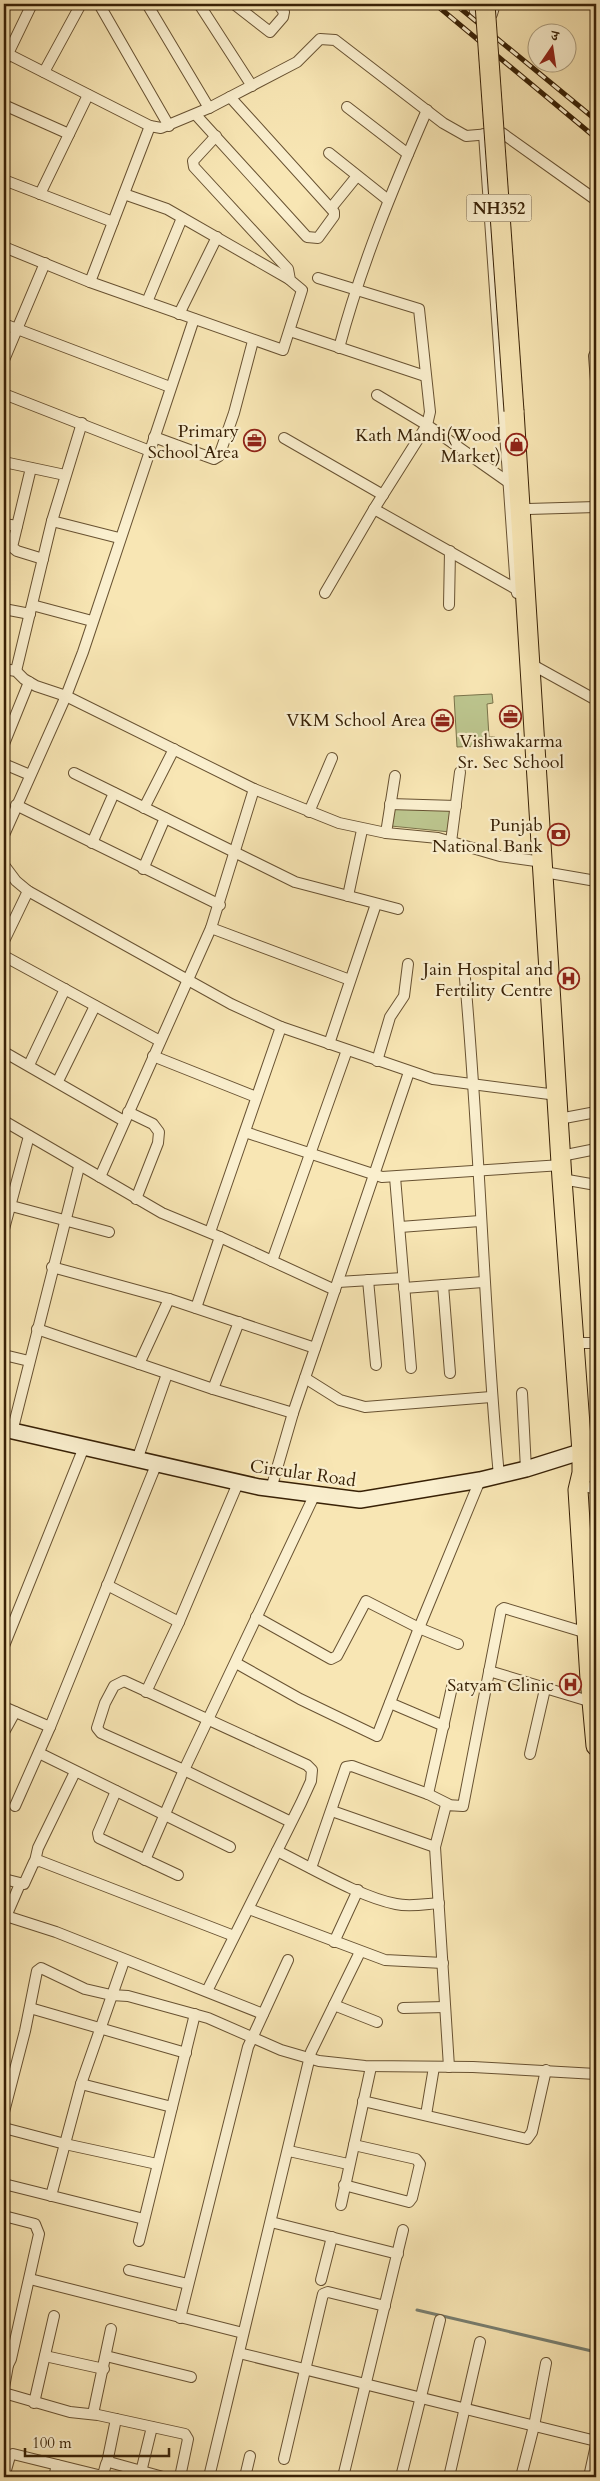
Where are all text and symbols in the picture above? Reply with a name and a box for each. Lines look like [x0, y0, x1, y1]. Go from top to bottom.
north arrow [528, 22, 578, 72]
text: उ [548, 26, 561, 46]
road number: NH352 [466, 194, 532, 222]
place label: Primary School Area [148, 419, 239, 465]
place label: Kath Mandi(Wood Market) [355, 423, 501, 469]
office icon: Primary School Area [243, 429, 267, 453]
shop icon: Kath Mandi(Wood Market) [505, 433, 529, 457]
office icon: Vishwakarma Sr. Sec School [499, 704, 523, 728]
place label: VKM School Area [286, 708, 426, 733]
office icon: VKM School Area [430, 708, 454, 732]
place label: Vishwakarma Sr. Sec School [458, 729, 565, 775]
place label: Punjab National Bank [432, 813, 543, 859]
bank icon: Punjab National Bank [547, 823, 571, 847]
place label: Jain Hospital and Fertility Centre [420, 957, 553, 1003]
hospital icon: Jain Hospital and Fertility Centre [557, 967, 581, 991]
street label: Circular Road [248, 1454, 358, 1493]
place label: Satyam Clinic [447, 1673, 554, 1698]
hospital icon: Satyam Clinic [558, 1673, 582, 1697]
scale bar [25, 2426, 169, 2458]
text: 100 m [32, 2433, 72, 2453]

